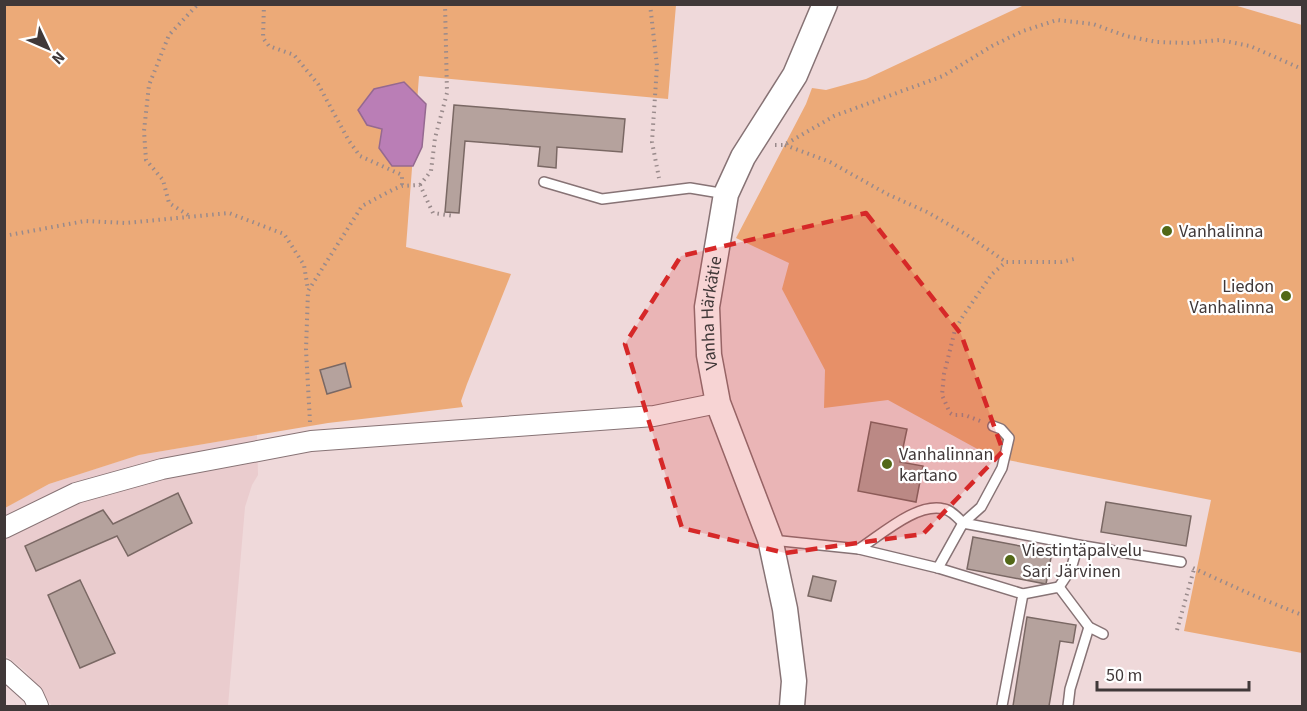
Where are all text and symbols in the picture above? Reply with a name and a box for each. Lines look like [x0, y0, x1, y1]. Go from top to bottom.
north arrow [18, 18, 78, 78]
text: N [46, 46, 70, 69]
place label: Vanhalinna [1179, 219, 1263, 244]
marker: Vanhalinna [1160, 224, 1174, 238]
street label: Vanha Härkätie [695, 254, 728, 372]
place label: Liedon Vanhalinna [1190, 274, 1274, 320]
marker: Liedon Vanhalinna [1279, 289, 1293, 303]
place label: Vanhalinnan kartano [899, 442, 993, 488]
marker: Vanhalinnan kartano [880, 457, 894, 471]
place label: Viestintäpalvelu Sari Järvinen [1022, 538, 1142, 584]
marker: Viestintäpalvelu Sari Järvinen [1003, 553, 1017, 567]
scale bar [1097, 654, 1248, 692]
text: 50 m [1106, 663, 1142, 688]

